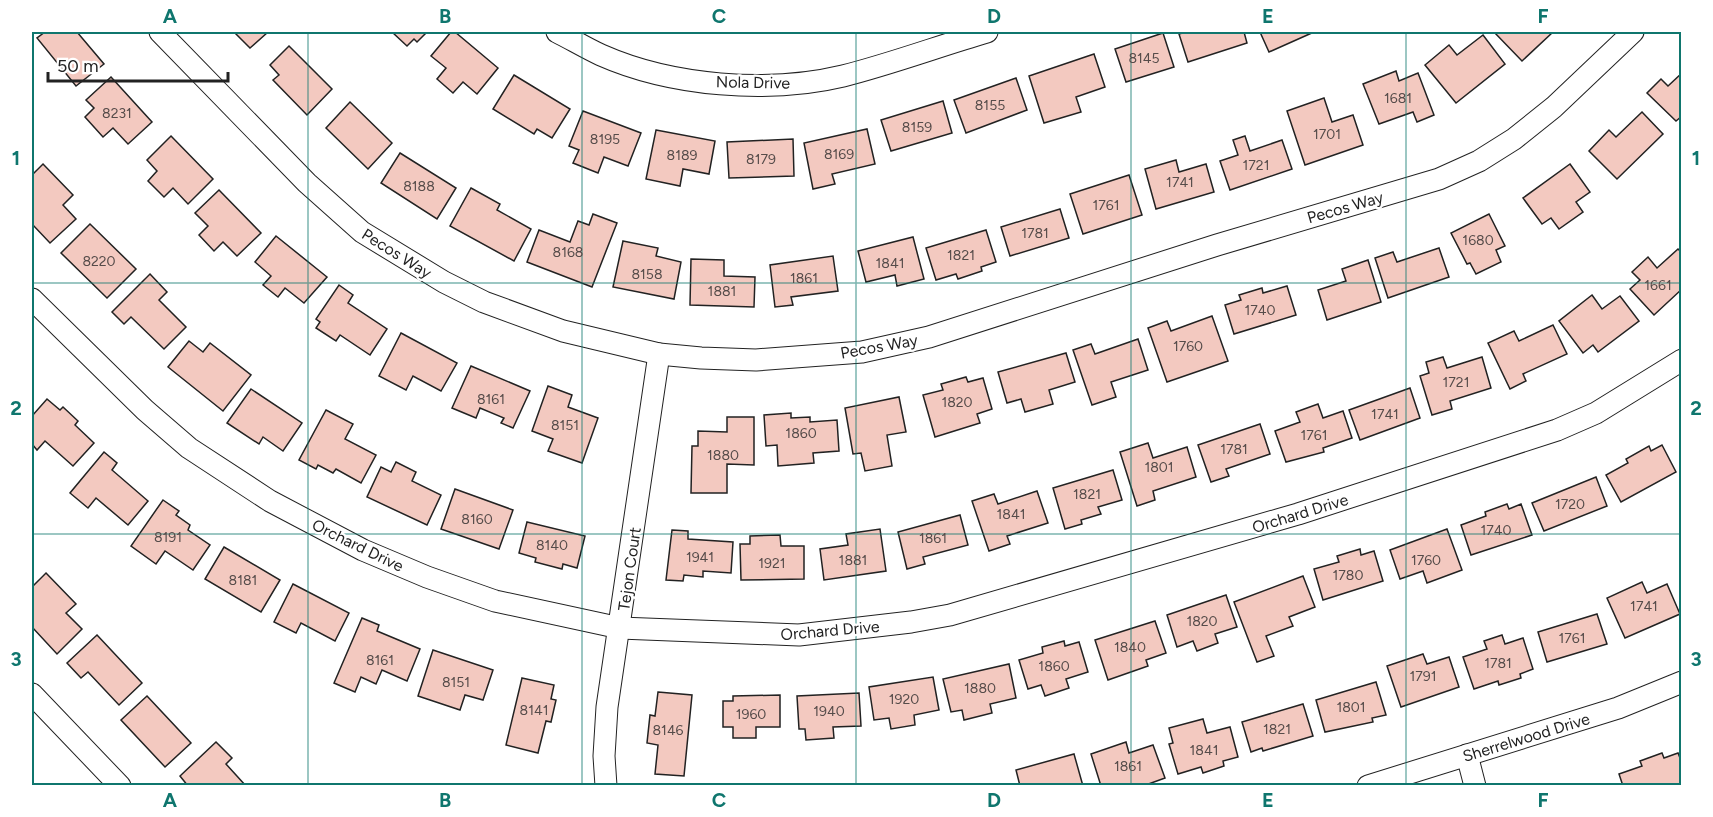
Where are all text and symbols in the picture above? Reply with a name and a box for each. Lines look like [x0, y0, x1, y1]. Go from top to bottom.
text: A [163, 4, 178, 28]
text: B [439, 4, 451, 28]
text: C [712, 4, 726, 28]
text: D [987, 4, 1001, 28]
text: E [1262, 4, 1274, 28]
text: F [1537, 4, 1549, 28]
scale bar [48, 45, 228, 83]
house number: 8145 [1128, 50, 1160, 67]
text: 50 m [57, 55, 99, 77]
street label: Nola Drive [716, 72, 791, 93]
house number: 1681 [1384, 90, 1412, 107]
house number: 8155 [975, 97, 1005, 114]
house number: 8231 [102, 105, 132, 122]
house number: 8159 [902, 119, 932, 136]
house number: 1701 [1313, 126, 1341, 143]
house number: 8195 [590, 131, 620, 148]
text: 1 [12, 146, 20, 170]
house number: 8169 [824, 146, 854, 163]
text: 1 [1692, 146, 1700, 170]
house number: 8189 [667, 147, 698, 164]
house number: 8179 [746, 151, 776, 168]
house number: 1721 [1243, 157, 1269, 174]
house number: 1741 [1166, 174, 1194, 191]
house number: 8188 [403, 178, 435, 195]
street label: Pecos Way [1305, 187, 1386, 227]
house number: 1761 [1092, 197, 1120, 214]
street label: Pecos Way [358, 225, 435, 283]
house number: 1781 [1021, 225, 1049, 242]
house number: 1680 [1462, 232, 1494, 249]
house number: 8168 [553, 244, 583, 261]
house number: 1821 [947, 247, 975, 264]
house number: 8220 [82, 253, 116, 270]
house number: 1841 [876, 255, 904, 272]
house number: 8158 [631, 266, 663, 283]
house number: 1861 [790, 270, 818, 287]
house number: 1661 [1644, 277, 1672, 294]
house number: 1881 [708, 283, 736, 300]
house number: 1740 [1245, 302, 1276, 319]
street label: Pecos Way [839, 330, 920, 363]
house number: 1760 [1173, 338, 1203, 355]
house number: 1721 [1443, 374, 1469, 391]
house number: 8161 [477, 391, 505, 408]
house number: 1820 [941, 394, 973, 411]
text: 2 [10, 396, 22, 420]
text: 2 [1690, 396, 1702, 420]
house number: 1741 [1371, 406, 1399, 423]
house number: 8151 [551, 417, 579, 434]
house number: 1860 [785, 425, 817, 442]
house number: 1761 [1300, 427, 1328, 444]
house number: 1781 [1220, 441, 1248, 458]
house number: 1880 [707, 447, 739, 464]
house number: 1801 [1144, 459, 1174, 476]
house number: 1821 [1073, 486, 1101, 503]
street label: Orchard Drive [1250, 490, 1351, 537]
house number: 1720 [1555, 496, 1585, 513]
house number: 1841 [997, 506, 1025, 523]
house number: 8160 [461, 511, 493, 528]
street label: Orchard Drive [309, 515, 407, 576]
house number: 1740 [1481, 522, 1512, 539]
street label: Tejon Court [614, 526, 645, 612]
house number: 8191 [154, 529, 182, 546]
house number: 1861 [919, 530, 947, 547]
house number: 8140 [536, 537, 568, 554]
house number: 1941 [686, 549, 714, 566]
house number: 1881 [839, 552, 867, 569]
house number: 1760 [1411, 552, 1441, 569]
house number: 1921 [758, 555, 786, 572]
house number: 1780 [1333, 567, 1363, 584]
house number: 8181 [229, 572, 257, 589]
house number: 1741 [1630, 598, 1658, 615]
house number: 1820 [1186, 613, 1218, 630]
street label: Orchard Drive [780, 617, 881, 644]
house number: 1761 [1558, 630, 1586, 647]
house number: 1840 [1114, 639, 1146, 656]
text: 3 [10, 647, 22, 671]
text: 3 [1690, 647, 1702, 671]
house number: 8161 [366, 652, 394, 669]
house number: 1781 [1484, 655, 1512, 672]
house number: 1860 [1038, 658, 1070, 675]
house number: 1791 [1409, 668, 1437, 685]
house number: 8151 [442, 674, 470, 691]
house number: 1880 [964, 680, 996, 697]
house number: 1920 [889, 691, 919, 708]
house number: 1801 [1336, 699, 1366, 716]
house number: 8141 [520, 702, 548, 719]
house number: 1940 [813, 703, 845, 720]
house number: 1960 [736, 706, 766, 723]
street label: Sherrelwood Drive [1460, 709, 1592, 766]
house number: 1821 [1263, 721, 1291, 738]
house number: 8146 [653, 722, 684, 739]
house number: 1841 [1190, 742, 1218, 759]
house number: 1861 [1114, 758, 1142, 775]
text: A [163, 788, 178, 812]
text: B [439, 788, 451, 812]
text: C [712, 788, 726, 812]
text: D [987, 788, 1001, 812]
text: E [1262, 788, 1274, 812]
text: F [1537, 788, 1549, 812]

